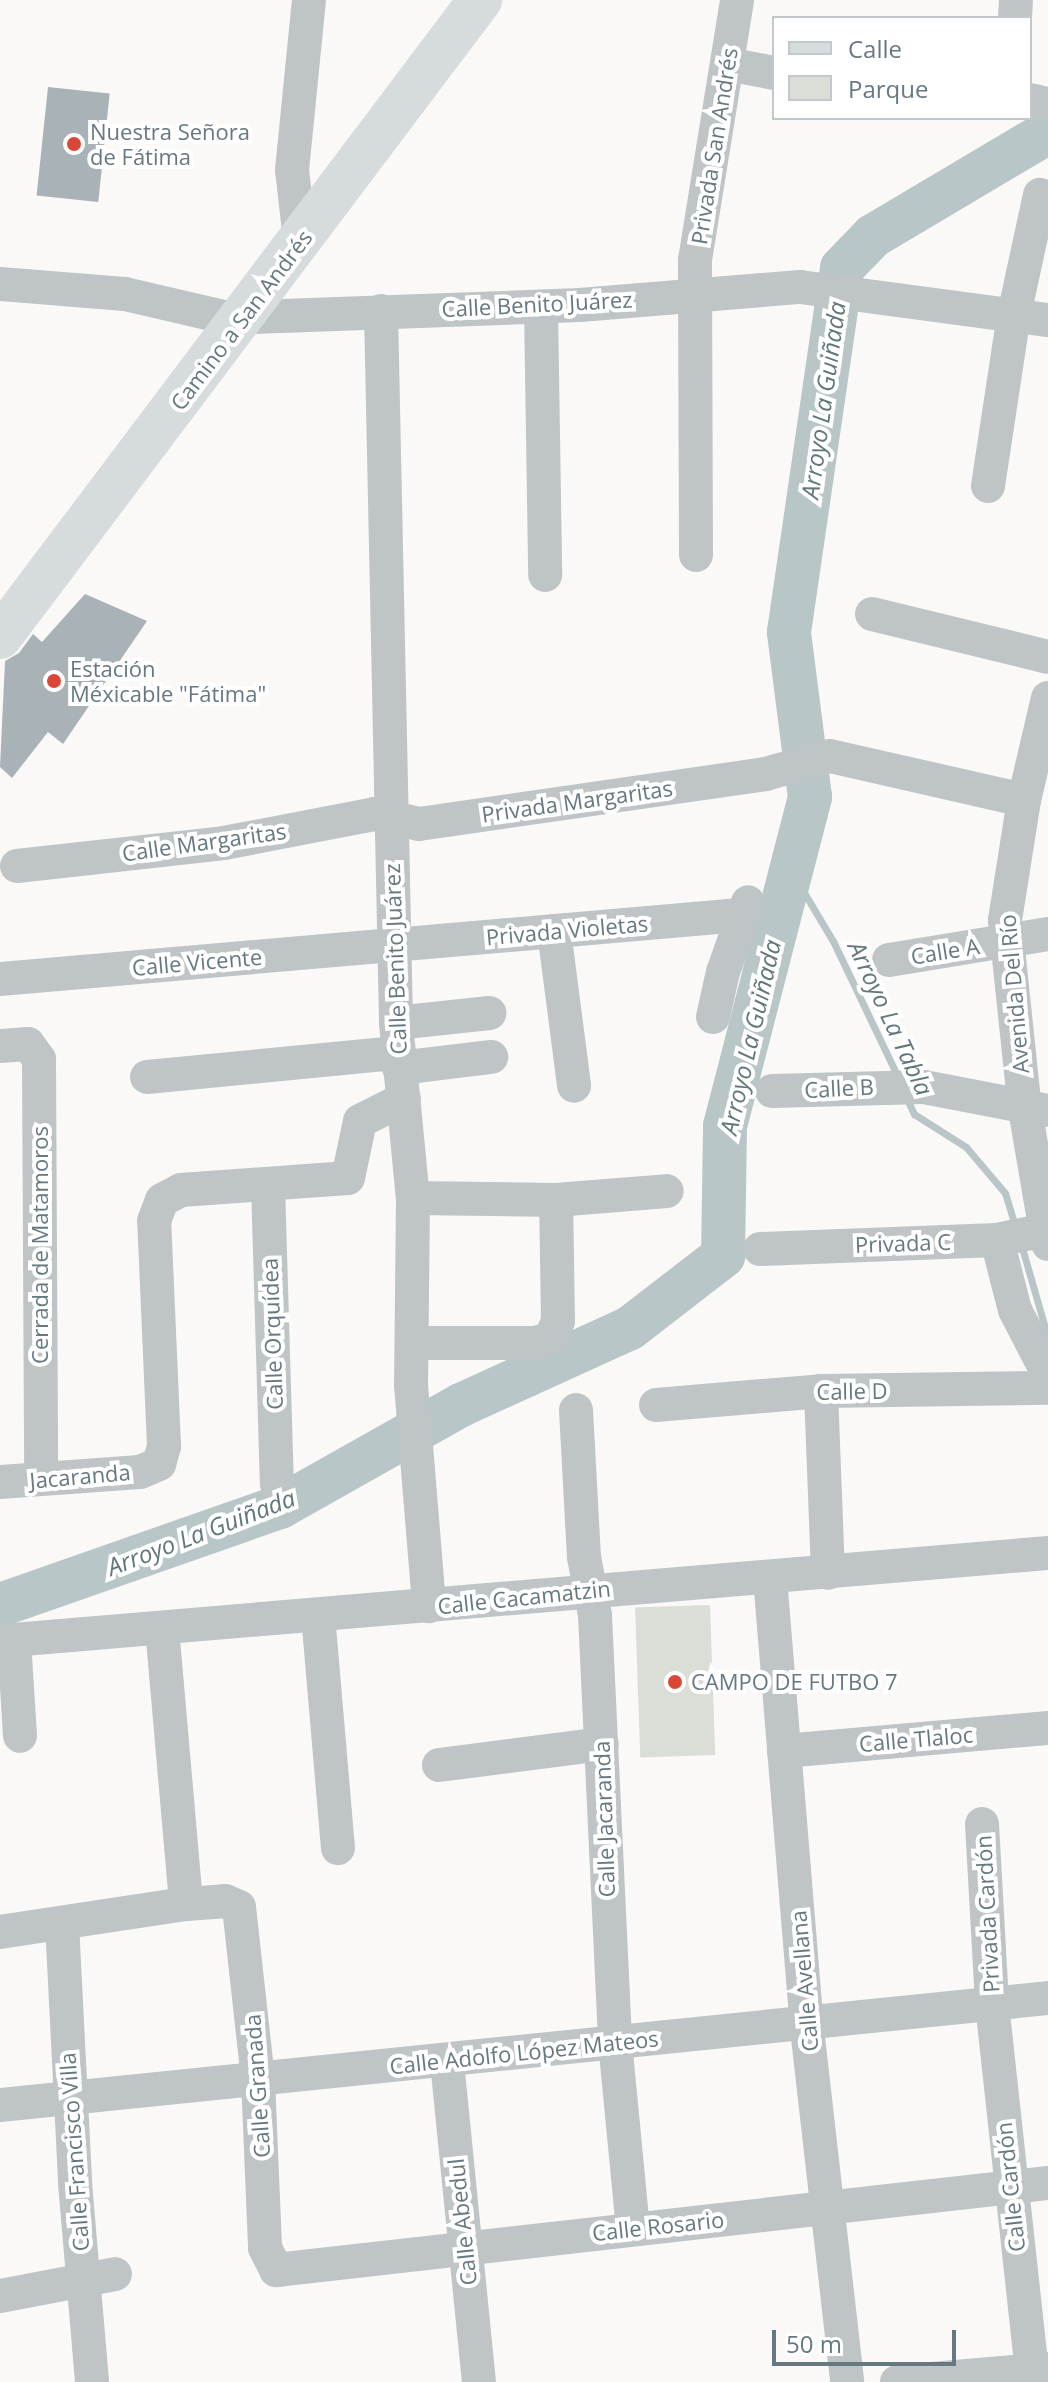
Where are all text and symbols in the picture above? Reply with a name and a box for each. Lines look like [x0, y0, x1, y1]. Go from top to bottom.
legend [772, 16, 1032, 120]
text: Calle [848, 32, 902, 65]
street label: Privada San Andrés [685, 46, 743, 246]
text: Parque [848, 72, 928, 105]
place label: Nuestra Señora de Fátima [90, 118, 250, 170]
marker: Nuestra Señora de Fátima [65, 135, 83, 153]
street label: Camino a San Andrés [165, 225, 317, 415]
street label: Calle Benito Juárez [441, 286, 633, 322]
water label: Arroyo La Guiñada [795, 299, 851, 501]
place label: Estación Méxicable "Fátima" [70, 655, 266, 706]
marker: Estación Méxicable "Fátima" [45, 672, 63, 690]
street label: Privada Margaritas [480, 775, 674, 827]
street label: Calle Margaritas [120, 817, 288, 867]
street label: Calle Benito Juárez [378, 863, 412, 1055]
street label: Privada Violetas [485, 910, 649, 950]
street label: Avenida Del Río [994, 913, 1034, 1075]
street label: Calle A [909, 933, 981, 969]
water label: Arroyo La Tabla [843, 936, 939, 1100]
water label: Arroyo La Guiñada [714, 937, 786, 1137]
street label: Calle Vicente [131, 943, 263, 981]
street label: Calle B [804, 1073, 874, 1103]
street label: Cerrada de Matamoros [27, 1126, 53, 1364]
street label: Privada C [854, 1228, 952, 1258]
street label: Calle Orquídea [256, 1258, 288, 1410]
street label: Calle D [816, 1377, 888, 1405]
street label: Jacaranda [28, 1458, 132, 1494]
water label: Arroyo La Guiñada [103, 1483, 299, 1581]
street label: Calle Cacamatzin [436, 1575, 612, 1619]
place label: CAMPO DE FUTBO 7 [691, 1669, 898, 1695]
marker: CAMPO DE FUTBO 7 [666, 1673, 684, 1691]
street label: Calle Tlaloc [858, 1721, 974, 1757]
street label: Calle Jacaranda [588, 1740, 620, 1898]
street label: Privada Cardón [970, 1835, 1004, 1993]
street label: Calle Avellana [785, 1909, 823, 2053]
street label: Calle Granada [239, 2013, 275, 2159]
street label: Calle Adolfo López Mateos [388, 2025, 660, 2079]
street label: Calle Francisco Villa [54, 2052, 94, 2252]
street label: Calle Cardón [990, 2121, 1030, 2253]
street label: Calle Abedul [442, 2157, 482, 2287]
street label: Calle Rosario [591, 2206, 725, 2246]
scale bar [776, 2314, 960, 2364]
text: 50 m [786, 2327, 842, 2360]

